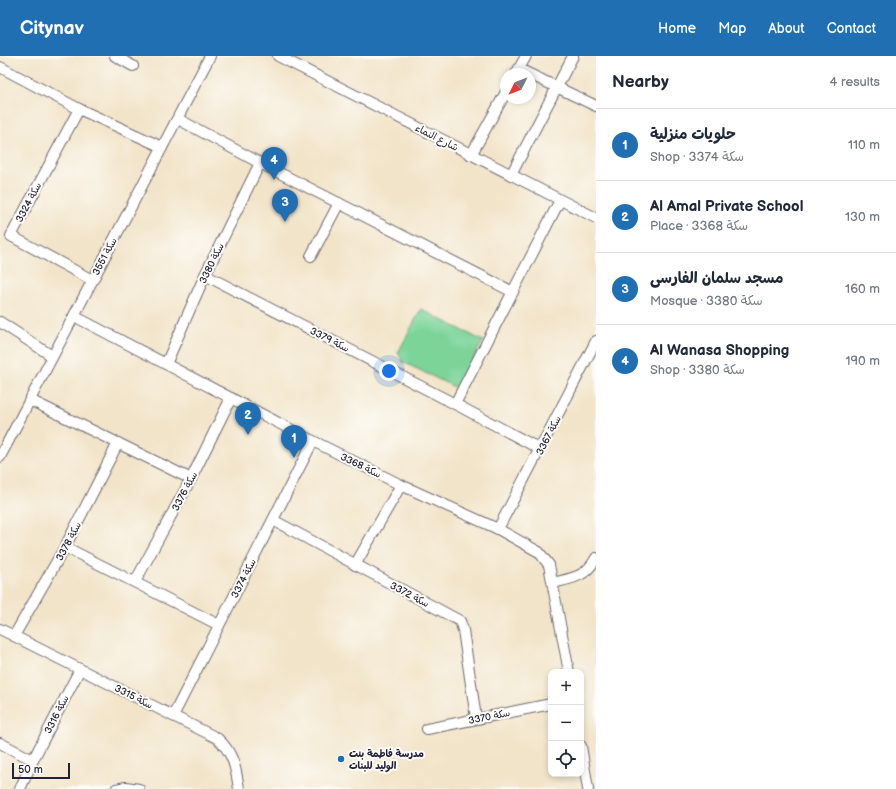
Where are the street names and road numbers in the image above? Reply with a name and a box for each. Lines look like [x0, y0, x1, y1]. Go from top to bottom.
street label: شارع النماء [413, 122, 460, 155]
street label: سكة 3324 [13, 180, 45, 225]
street label: سكة 3551 [90, 235, 120, 277]
street label: سكة 3380 [197, 241, 227, 286]
street label: سكة 3379 [308, 325, 351, 355]
street label: سكة 3367 [534, 413, 564, 457]
street label: سكة 3368 [338, 451, 383, 481]
street label: سكة 3376 [170, 470, 200, 513]
street label: سكة 3378 [54, 520, 84, 563]
street label: سكة 3374 [229, 556, 259, 600]
street label: سكة 3372 [388, 580, 431, 610]
street label: سكة 3315 [112, 682, 155, 712]
street label: سكة 3316 [42, 693, 72, 736]
street label: سكة 3370 [467, 707, 511, 727]

